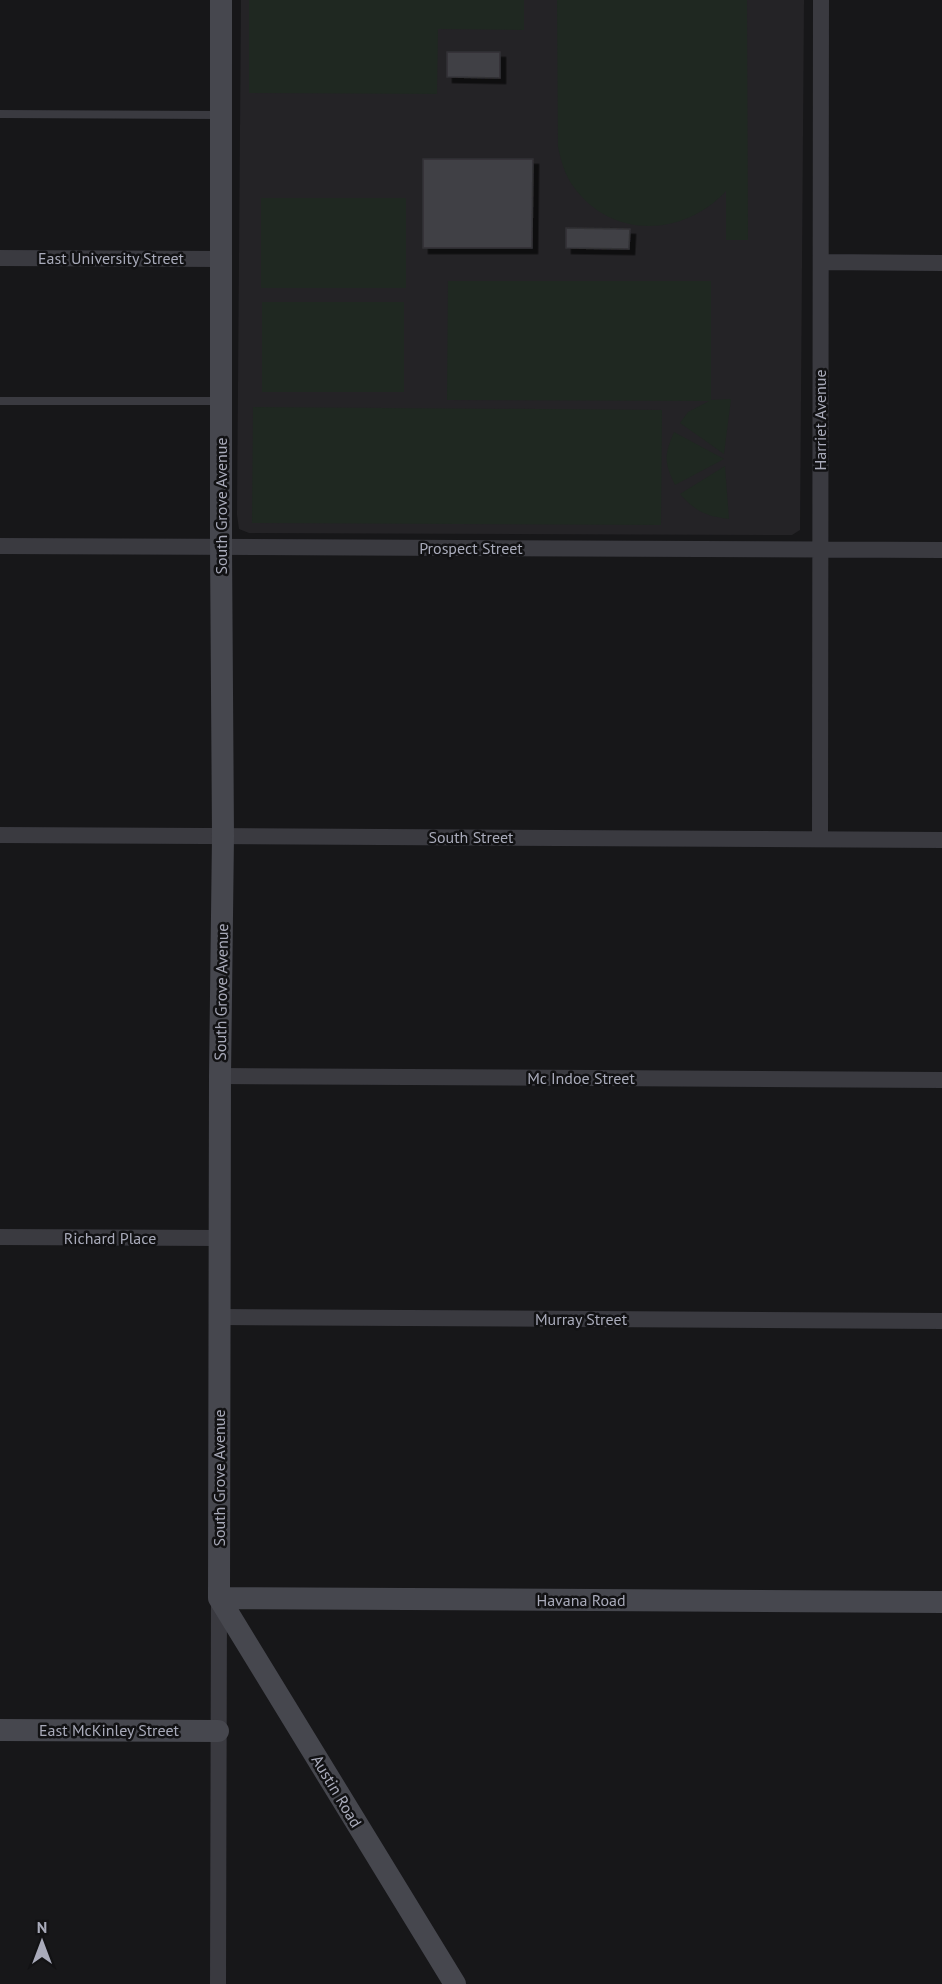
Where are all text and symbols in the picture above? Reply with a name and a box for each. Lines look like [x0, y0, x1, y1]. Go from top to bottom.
street label: East University Street [38, 248, 185, 268]
street label: Harriet Avenue [810, 369, 830, 471]
street label: South Grove Avenue [211, 437, 231, 575]
street label: Prospect Street [419, 538, 523, 558]
street label: South Street [428, 827, 514, 847]
street label: South Grove Avenue [210, 923, 232, 1061]
street label: Mc Indoe Street [527, 1068, 635, 1088]
street label: Richard Place [64, 1228, 156, 1248]
street label: Murray Street [535, 1309, 628, 1329]
street label: South Grove Avenue [209, 1409, 229, 1547]
street label: Havana Road [536, 1590, 626, 1610]
street label: East McKinley Street [39, 1720, 180, 1740]
street label: Austin Road [307, 1751, 367, 1831]
north arrow [12, 1912, 72, 1972]
text: N [37, 1917, 47, 1937]

